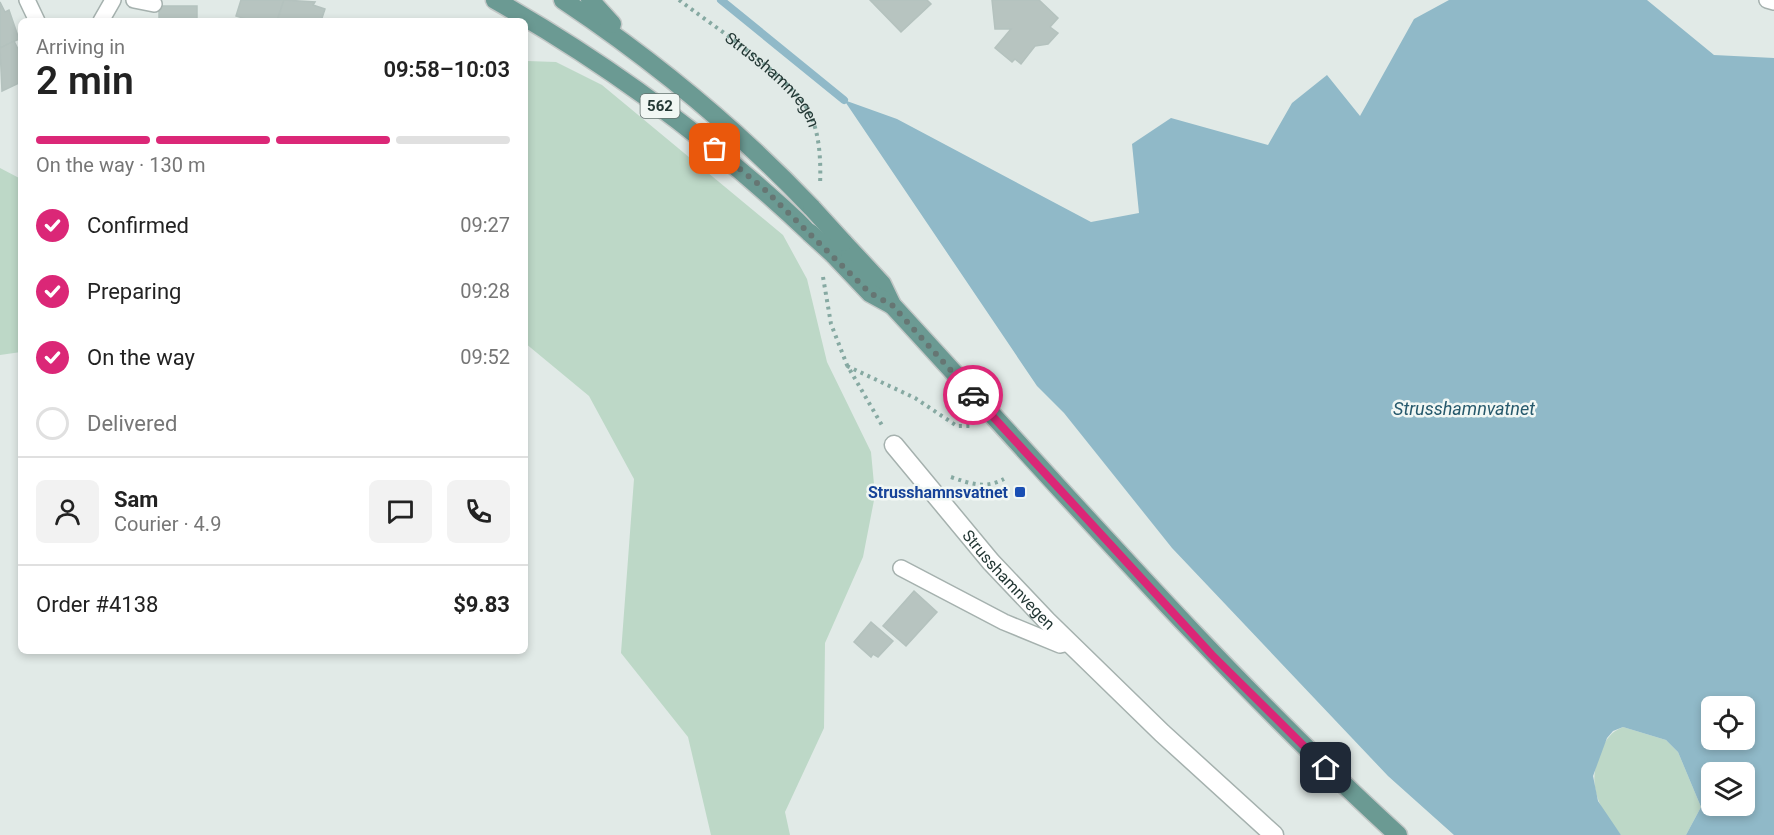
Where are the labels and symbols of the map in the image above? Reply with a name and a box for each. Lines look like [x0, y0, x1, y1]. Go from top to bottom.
street label: Strusshamnvegen [722, 28, 824, 130]
road number: 562 [640, 94, 680, 118]
pin [689, 123, 740, 174]
courier [943, 365, 1003, 425]
water label: Strusshamnvatnet [1393, 398, 1535, 419]
place label: Strusshamnsvatnet [868, 483, 1009, 502]
marker: Strusshamnsvatnet [1013, 485, 1027, 499]
street label: Strusshamnvegen [959, 526, 1059, 633]
pin [1300, 742, 1351, 793]

